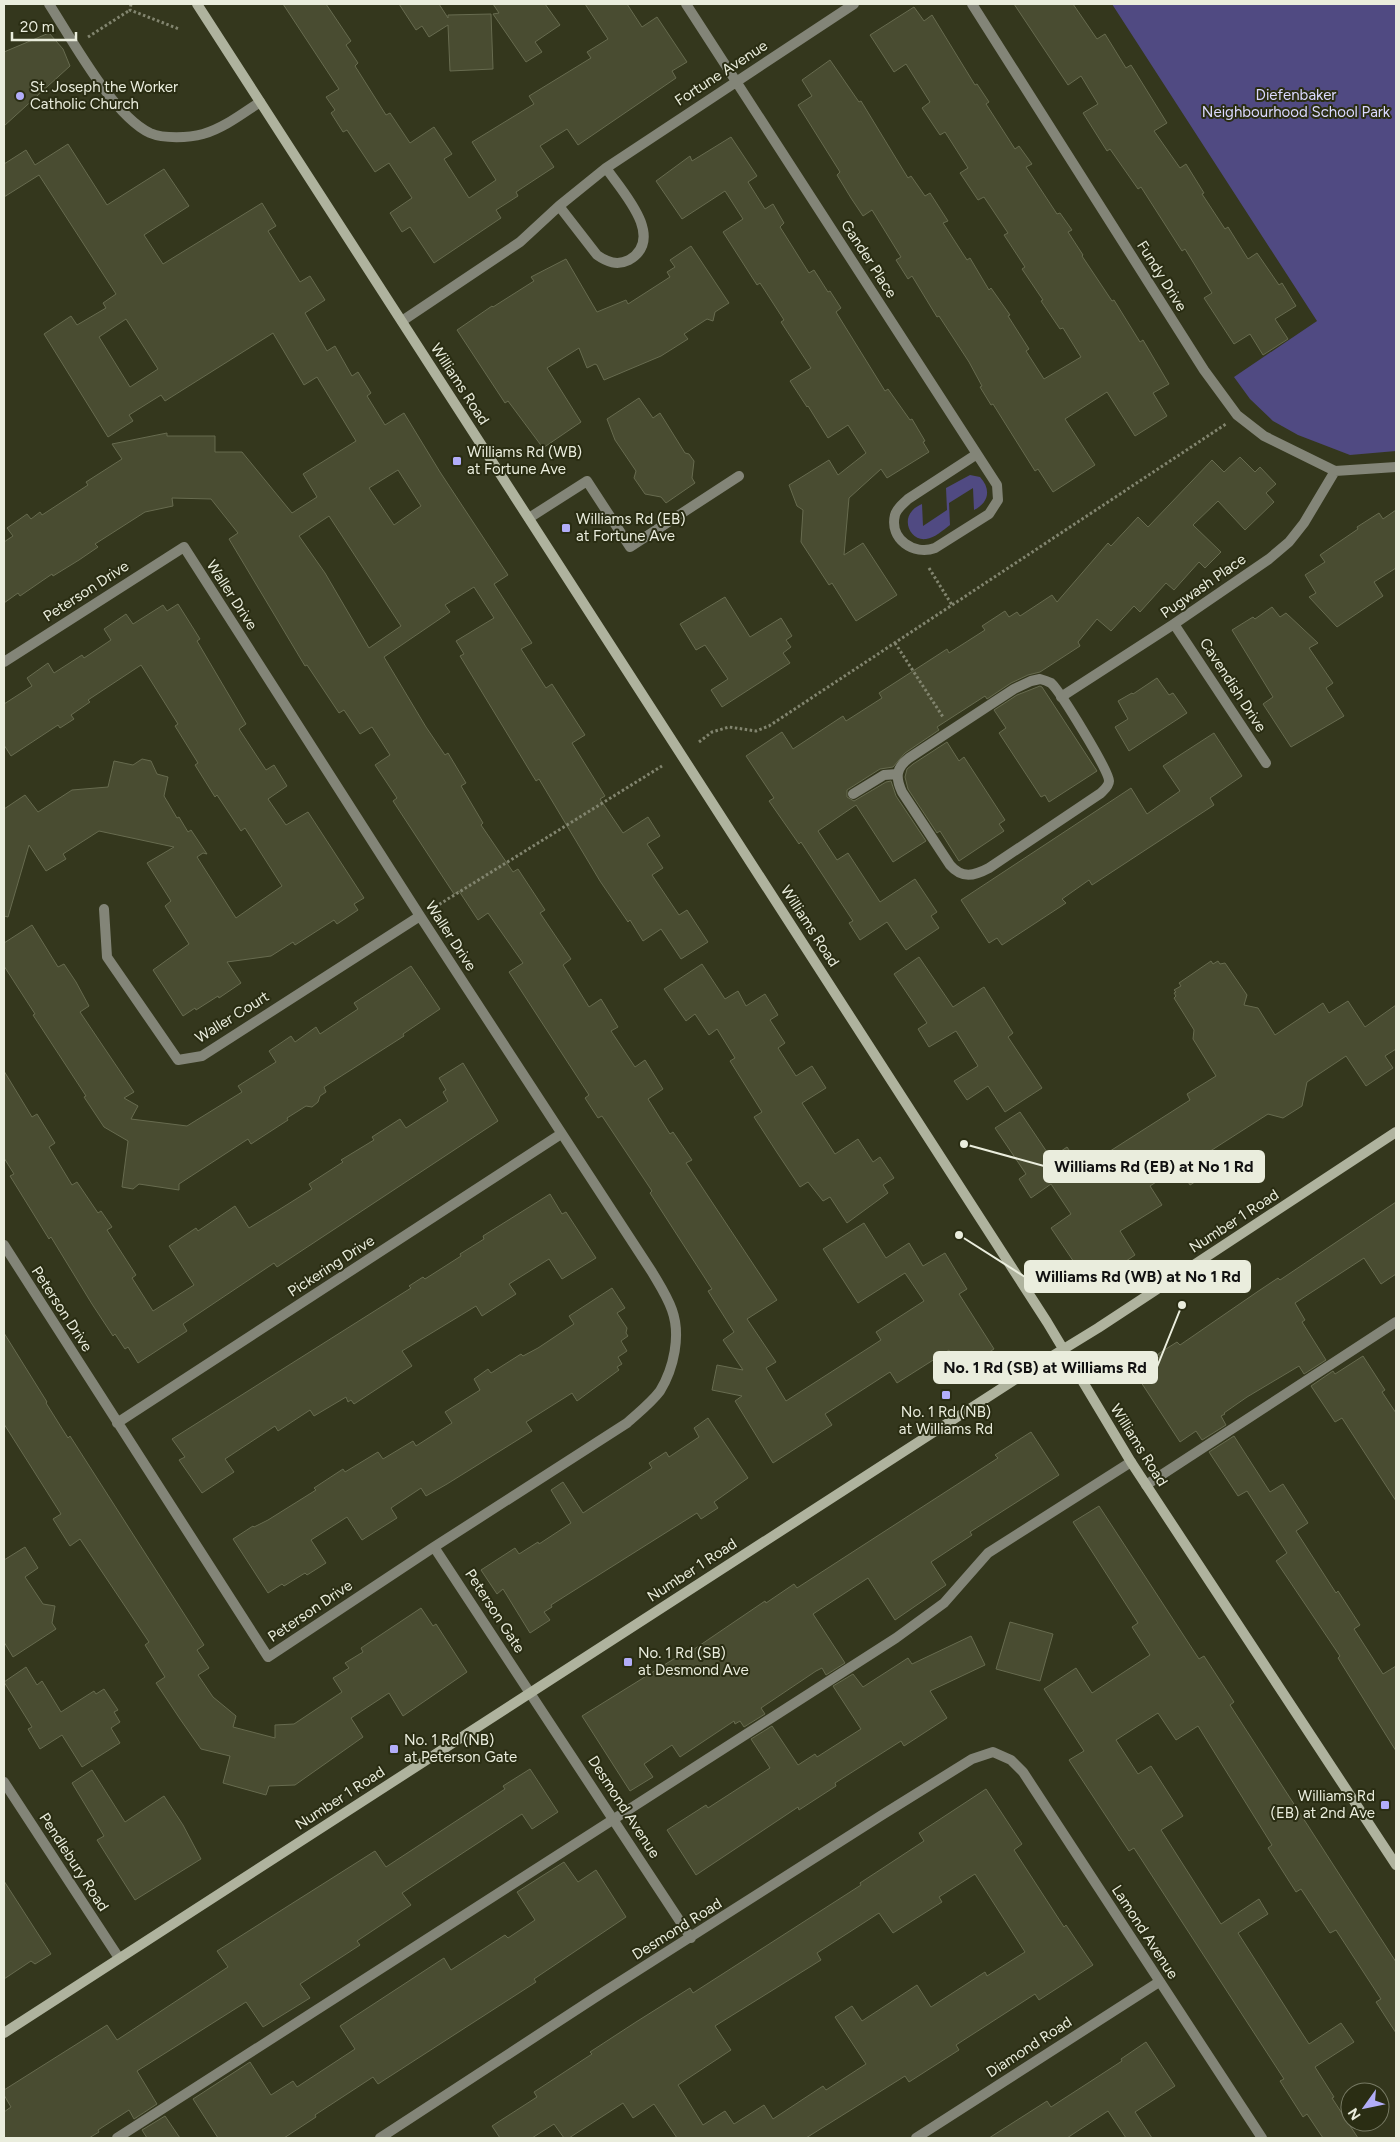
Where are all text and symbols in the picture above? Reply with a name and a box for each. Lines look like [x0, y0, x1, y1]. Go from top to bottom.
scale bar [12, 10, 76, 42]
text: 20 m [20, 18, 54, 36]
street label: Fortune Avenue [671, 36, 771, 110]
place label: St. Joseph the Worker Catholic Church [30, 78, 178, 113]
park label: Diefenbaker Neighbourhood School Park [1202, 86, 1391, 121]
marker: St. Joseph the Worker Catholic Church [14, 90, 26, 102]
street label: Gander Place [837, 217, 901, 301]
street label: Fundy Drive [1133, 237, 1191, 315]
street label: Williams Road [427, 340, 493, 428]
place label: Williams Rd (WB) at Fortune Ave [467, 443, 582, 478]
marker: Williams Rd (WB) at Fortune Ave [451, 455, 463, 467]
place label: Williams Rd (EB) at Fortune Ave [576, 510, 686, 545]
marker: Williams Rd (EB) at Fortune Ave [560, 522, 572, 534]
street label: Pugwash Place [1157, 550, 1249, 622]
street label: Peterson Drive [40, 557, 132, 625]
street label: Waller Drive [203, 557, 261, 633]
street label: Cavendish Drive [1196, 635, 1270, 735]
street label: Williams Road [777, 882, 843, 970]
street label: Waller Drive [422, 898, 480, 974]
street label: Waller Court [192, 987, 273, 1047]
callout: Williams Rd (EB) at No 1 Rd [1044, 1151, 1264, 1182]
text: Williams Rd (EB) at No 1 Rd [1054, 1157, 1254, 1176]
street label: Number 1 Road [1186, 1185, 1282, 1257]
street label: Pickering Drive [284, 1231, 378, 1301]
callout: Williams Rd (WB) at No 1 Rd [1025, 1261, 1250, 1292]
street label: Peterson Drive [28, 1263, 96, 1355]
text: Williams Rd (WB) at No 1 Rd [1035, 1267, 1241, 1286]
callout: No. 1 Rd (SB) at Williams Rd [934, 1352, 1157, 1383]
text: No. 1 Rd (SB) at Williams Rd [943, 1358, 1147, 1377]
marker: No. 1 Rd (NB) at Williams Rd [940, 1389, 952, 1401]
street label: Williams Road [1107, 1401, 1171, 1489]
place label: No. 1 Rd (NB) at Williams Rd [899, 1403, 993, 1438]
street label: Number 1 Road [644, 1534, 740, 1606]
street label: Peterson Gate [461, 1566, 529, 1656]
street label: Peterson Drive [264, 1576, 356, 1646]
place label: No. 1 Rd (SB) at Desmond Ave [638, 1644, 749, 1679]
marker: No. 1 Rd (SB) at Desmond Ave [622, 1656, 634, 1668]
place label: No. 1 Rd (NB) at Peterson Gate [404, 1731, 517, 1766]
marker: No. 1 Rd (NB) at Peterson Gate [388, 1743, 400, 1755]
street label: Desmond Avenue [584, 1752, 664, 1862]
street label: Number 1 Road [292, 1762, 388, 1834]
place label: Williams Rd (EB) at 2nd Ave [1271, 1787, 1375, 1822]
marker: Williams Rd (EB) at 2nd Ave [1379, 1799, 1391, 1811]
street label: Pendlebury Road [35, 1809, 113, 1915]
street label: Lamond Avenue [1108, 1882, 1182, 1982]
street label: Desmond Road [629, 1894, 725, 1964]
street label: Diamond Road [983, 2013, 1075, 2081]
north arrow [1340, 2082, 1390, 2132]
text: N [1344, 2105, 1365, 2123]

